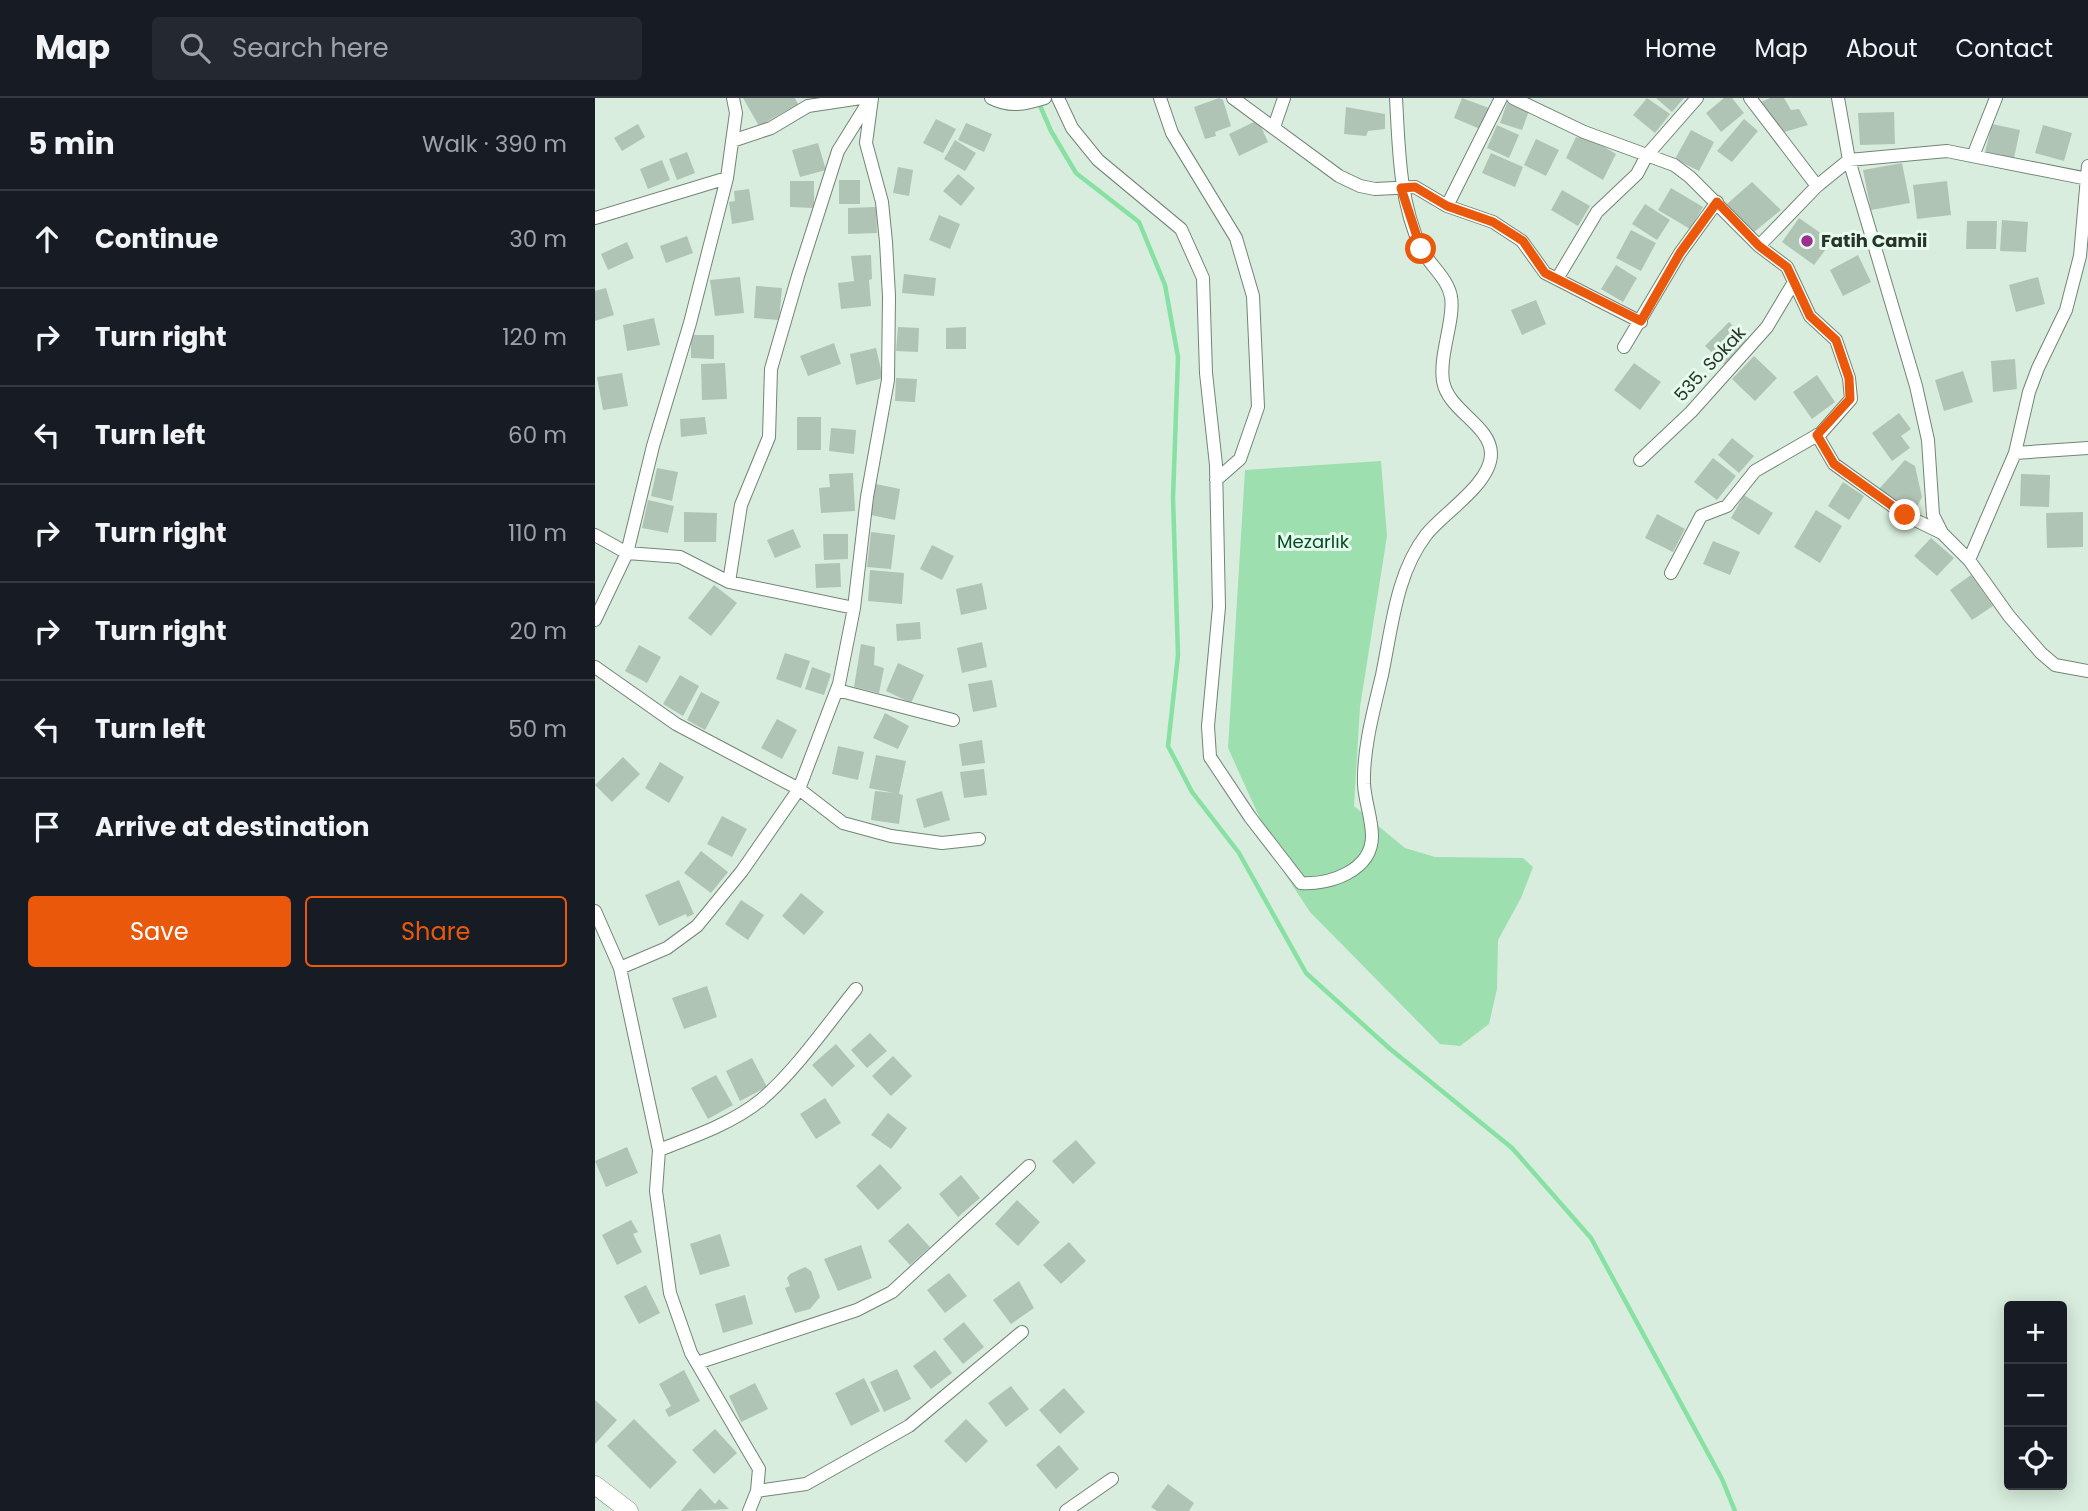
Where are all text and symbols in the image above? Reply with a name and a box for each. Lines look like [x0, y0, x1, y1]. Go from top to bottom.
search box [152, 17, 642, 80]
text: Map [35, 24, 110, 71]
icon: search [176, 29, 214, 67]
text: Search here [232, 30, 389, 66]
text: Home [1645, 32, 1717, 65]
text: Map [1755, 32, 1808, 65]
text: About [1846, 32, 1917, 65]
text: Contact [1955, 32, 2053, 65]
text: 5 min [28, 122, 115, 165]
text: Walk · 390 m [422, 128, 567, 160]
icon: ahead [28, 220, 66, 258]
text: Continue [95, 221, 218, 257]
text: 30 m [509, 223, 567, 255]
place label: Fatih Camii [1821, 228, 1927, 253]
route start [1405, 233, 1436, 264]
marker: Fatih Camii [1799, 233, 1815, 249]
icon: right [28, 318, 66, 356]
text: Turn right [95, 319, 227, 355]
street label: 535. Sokak [1668, 320, 1752, 407]
text: 120 m [502, 321, 567, 353]
icon: left [28, 416, 66, 454]
text: Turn left [95, 417, 206, 453]
text: 60 m [508, 419, 567, 451]
route end [1889, 499, 1920, 530]
icon: right [28, 514, 66, 552]
text: Turn right [95, 515, 227, 551]
text: 110 m [508, 517, 567, 549]
park label: Mezarlık [1277, 529, 1350, 554]
icon: right [28, 612, 66, 650]
text: Turn right [95, 613, 227, 649]
text: 20 m [509, 615, 567, 647]
icon: left [28, 710, 66, 748]
text: Turn left [95, 711, 206, 747]
text: 50 m [508, 713, 567, 745]
icon: arrive [28, 808, 66, 846]
text: Arrive at destination [95, 809, 370, 845]
button: Save [28, 896, 291, 967]
button: Share [305, 896, 567, 967]
map controls [2004, 1301, 2067, 1490]
button: + [2004, 1301, 2067, 1364]
button: − [2004, 1364, 2067, 1427]
button: locate [2004, 1427, 2067, 1490]

